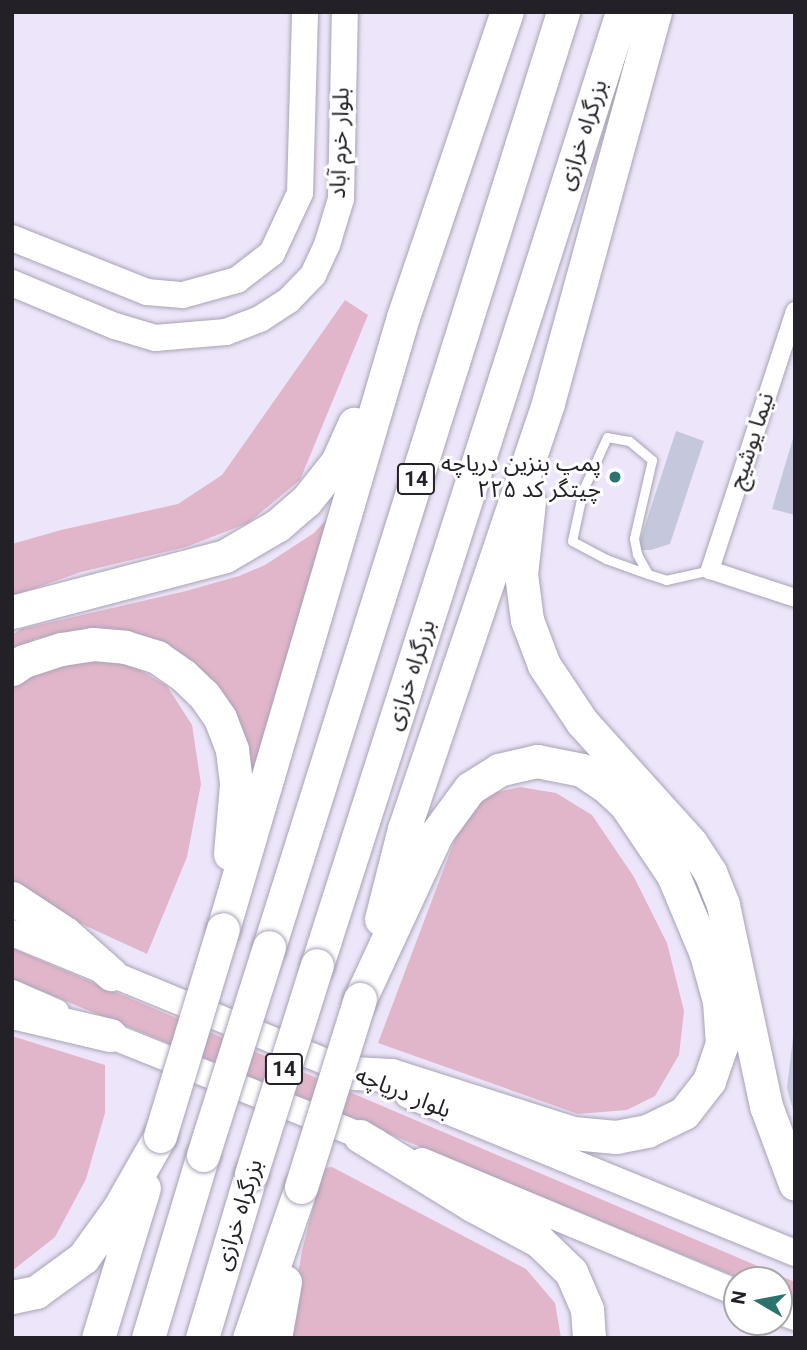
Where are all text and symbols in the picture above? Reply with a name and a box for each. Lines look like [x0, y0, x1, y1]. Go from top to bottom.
street label: بزرگراه خرازی [552, 76, 614, 194]
street label: بلوار خرم آباد [324, 87, 356, 199]
street label: نیما یوشیج [723, 389, 781, 493]
place label: پمپ بنزین دریاچه چیتگر کد ۲۲۵ [441, 450, 601, 504]
road number: 14 [397, 462, 435, 496]
marker: پمپ بنزین دریاچه چیتگر کد ۲۲۵ [607, 469, 623, 485]
street label: بزرگراه خرازی [380, 616, 442, 734]
road number: 14 [265, 1052, 303, 1086]
street label: بلوار دریاچه [351, 1061, 455, 1125]
street label: بزرگراه خرازی [209, 1156, 269, 1274]
north arrow [723, 1266, 793, 1336]
text: N [726, 1289, 751, 1306]

